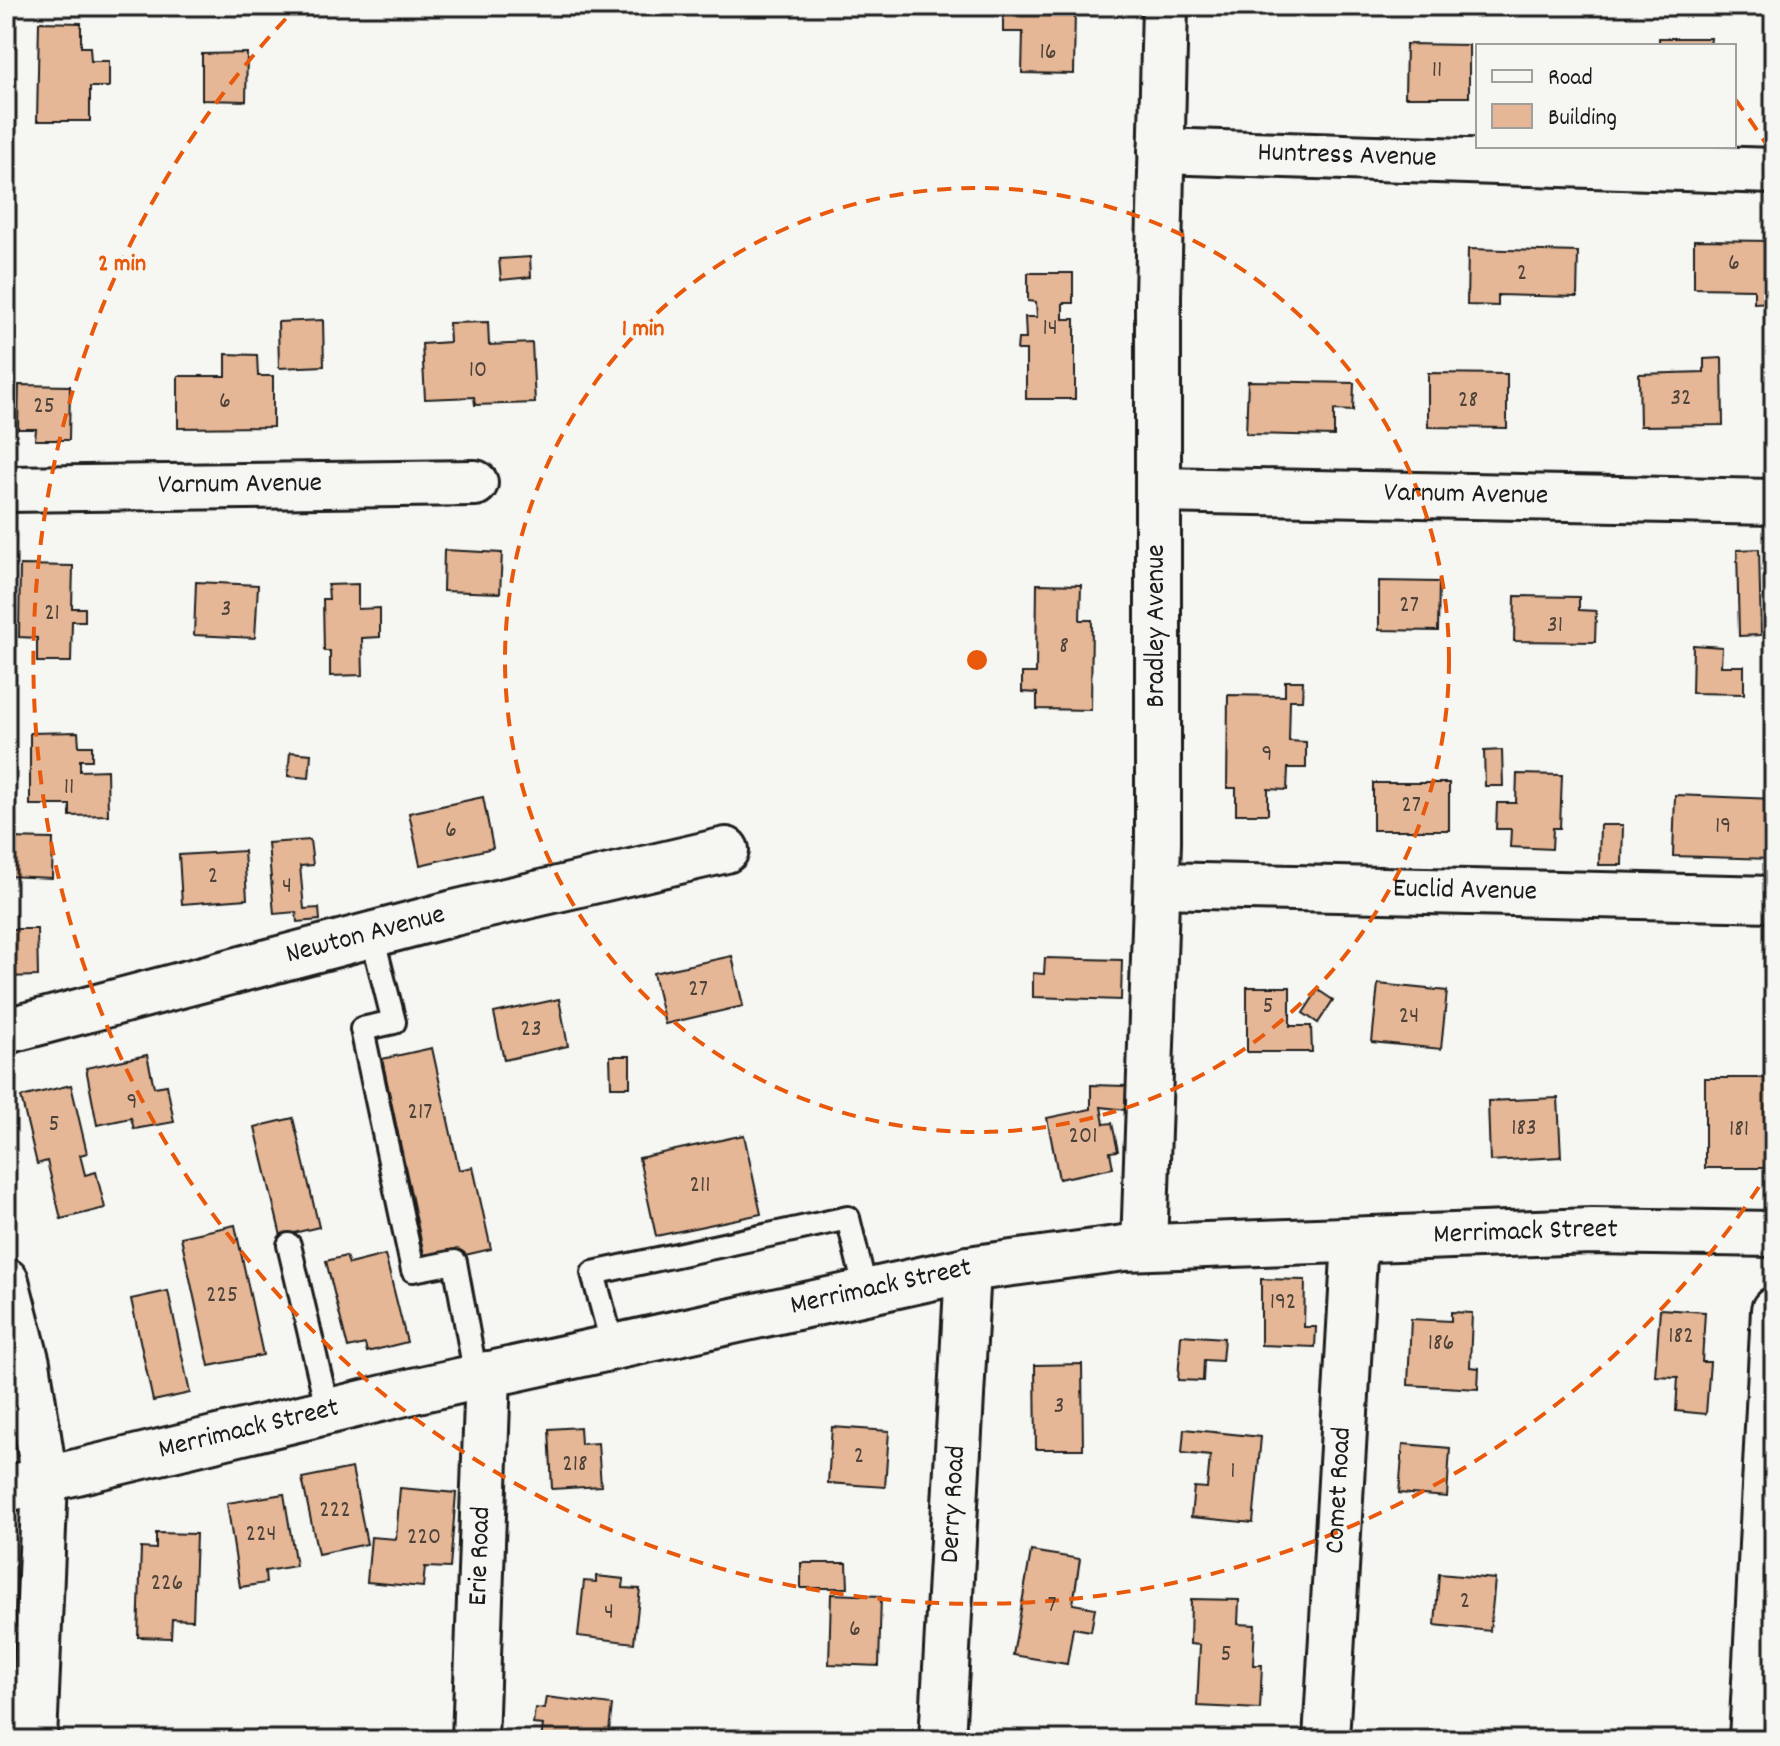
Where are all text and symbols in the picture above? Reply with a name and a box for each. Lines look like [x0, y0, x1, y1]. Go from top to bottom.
house number: 16 [1039, 36, 1057, 70]
legend [1476, 44, 1736, 148]
house number: 11 [1432, 54, 1442, 88]
text: Road [1548, 62, 1593, 96]
text: Building [1548, 102, 1617, 136]
street label: Huntress Avenue [1257, 134, 1437, 180]
house number: 6 [1728, 247, 1740, 281]
text: 2 min [98, 248, 146, 282]
house number: 2 [1517, 257, 1527, 291]
house number: 14 [1042, 312, 1058, 346]
text: 1 min [622, 313, 664, 347]
house number: 10 [469, 354, 487, 388]
house number: 32 [1670, 382, 1692, 416]
house number: 28 [1458, 384, 1478, 418]
house number: 6 [219, 385, 231, 419]
house number: 25 [33, 390, 55, 424]
street label: Varnum Avenue [158, 465, 322, 507]
street label: Varnum Avenue [1383, 474, 1548, 518]
street label: Bradley Avenue [1138, 544, 1178, 708]
house number: 27 [1399, 589, 1419, 623]
house number: 3 [221, 593, 231, 627]
house number: 21 [44, 597, 60, 631]
house number: 31 [1547, 609, 1563, 643]
house number: 8 [1059, 630, 1069, 664]
centre of rings [963, 646, 991, 674]
house number: 9 [1262, 738, 1273, 772]
house number: 11 [64, 771, 74, 805]
house number: 27 [1401, 789, 1421, 823]
house number: 19 [1715, 810, 1731, 844]
house number: 6 [445, 814, 457, 848]
house number: 2 [208, 860, 218, 894]
house number: 4 [282, 870, 292, 904]
street label: Euclid Avenue [1392, 870, 1537, 914]
street label: Newton Avenue [282, 896, 450, 976]
house number: 27 [688, 973, 708, 1007]
house number: 5 [1262, 990, 1274, 1024]
house number: 24 [1399, 1000, 1419, 1034]
house number: 23 [520, 1013, 542, 1047]
house number: 9 [127, 1086, 138, 1120]
house number: 217 [408, 1096, 432, 1130]
house number: 5 [48, 1108, 60, 1142]
house number: 183 [1511, 1112, 1537, 1146]
house number: 181 [1729, 1113, 1749, 1147]
house number: 201 [1069, 1120, 1097, 1154]
house number: 211 [690, 1169, 711, 1203]
street label: Merrimack Street [1433, 1211, 1618, 1257]
street label: Merrimack Street [787, 1249, 976, 1328]
house number: 225 [206, 1279, 238, 1313]
house number: 192 [1270, 1286, 1296, 1320]
house number: 182 [1668, 1320, 1694, 1354]
house number: 186 [1428, 1327, 1454, 1361]
street label: Merrimack Street [155, 1389, 343, 1471]
house number: 3 [1054, 1390, 1064, 1424]
street label: Comet Road [1317, 1426, 1364, 1555]
house number: 2 [854, 1440, 864, 1474]
street label: Derry Road [932, 1444, 978, 1564]
house number: 218 [562, 1448, 588, 1482]
house number: 1 [1230, 1455, 1236, 1489]
house number: 222 [319, 1494, 351, 1528]
street label: Erie Road [460, 1506, 503, 1606]
house number: 224 [246, 1518, 276, 1552]
house number: 220 [407, 1521, 441, 1555]
house number: 226 [151, 1567, 183, 1601]
house number: 2 [1460, 1585, 1470, 1619]
house number: 7 [1047, 1589, 1057, 1623]
house number: 4 [604, 1596, 614, 1630]
house number: 6 [849, 1613, 861, 1647]
house number: 5 [1220, 1638, 1232, 1672]

